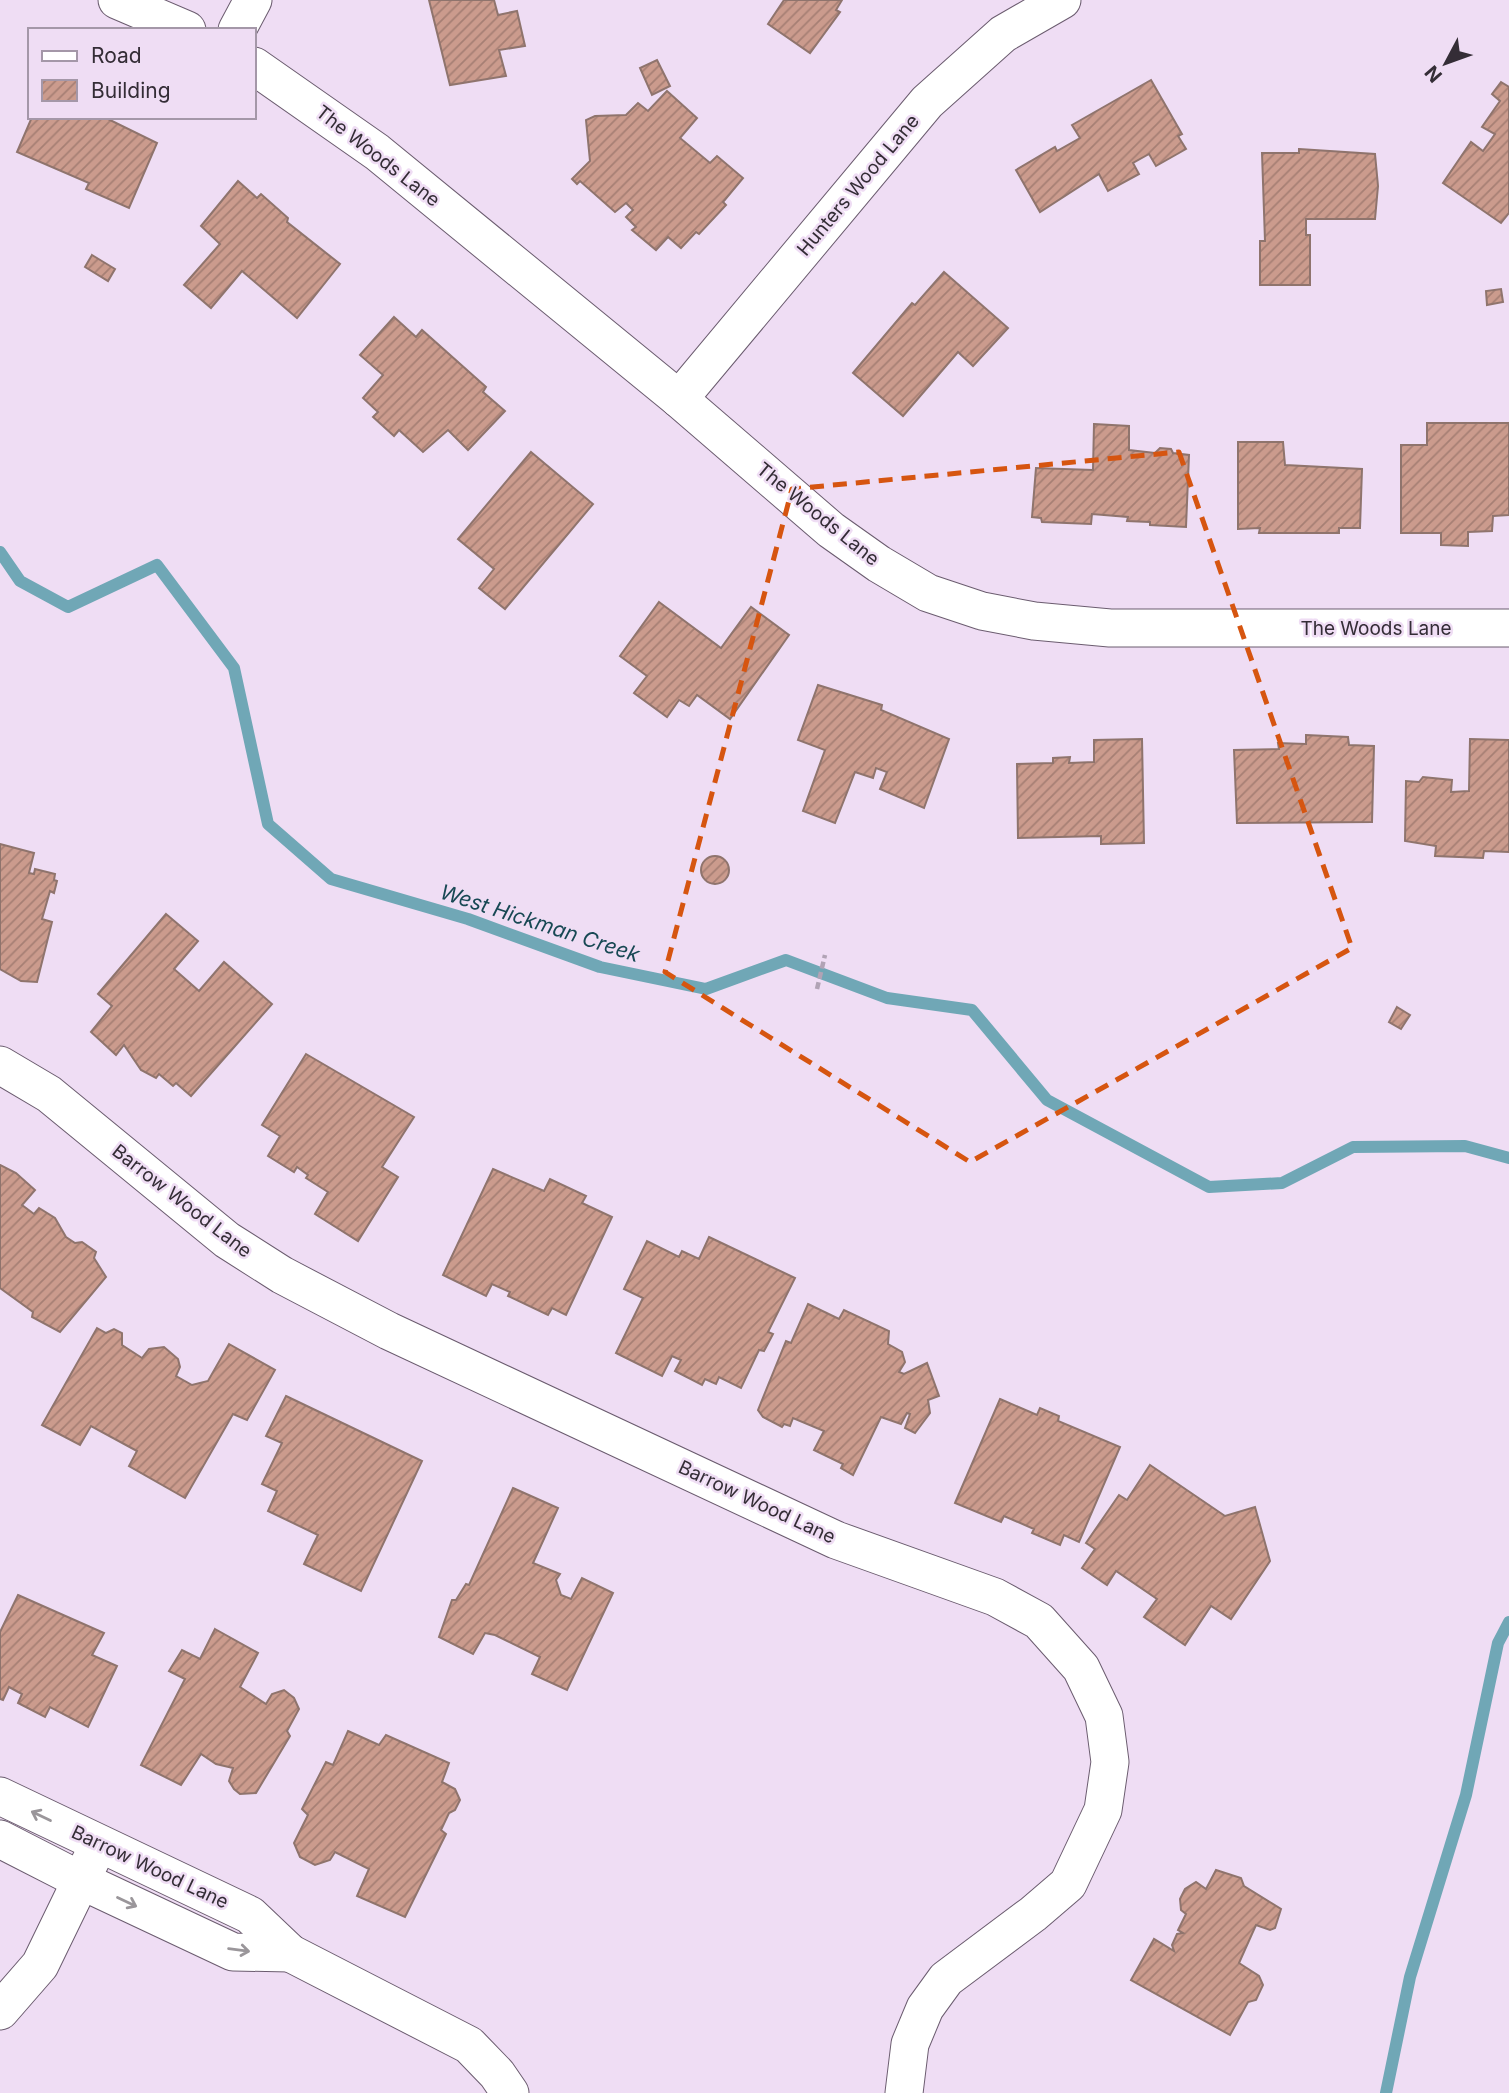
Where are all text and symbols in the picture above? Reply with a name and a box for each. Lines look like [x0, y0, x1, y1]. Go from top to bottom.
legend [28, 28, 256, 119]
north arrow [1411, 28, 1481, 98]
text: Road [91, 43, 142, 68]
text: N [1420, 61, 1447, 87]
text: Building [91, 78, 171, 103]
street label: The Woods Lane [311, 100, 445, 212]
street label: Hunters Wood Lane [792, 110, 924, 260]
street label: The Woods Lane [752, 457, 884, 571]
street label: The Woods Lane [1300, 617, 1452, 640]
water label: West Hickman Creek [437, 879, 643, 967]
street label: Barrow Wood Lane [108, 1139, 256, 1263]
street label: Barrow Wood Lane [675, 1456, 839, 1548]
one-way arrow [31, 1808, 52, 1822]
street label: Barrow Wood Lane [68, 1821, 232, 1913]
one-way arrow [116, 1896, 137, 1909]
one-way arrow [227, 1944, 250, 1957]

